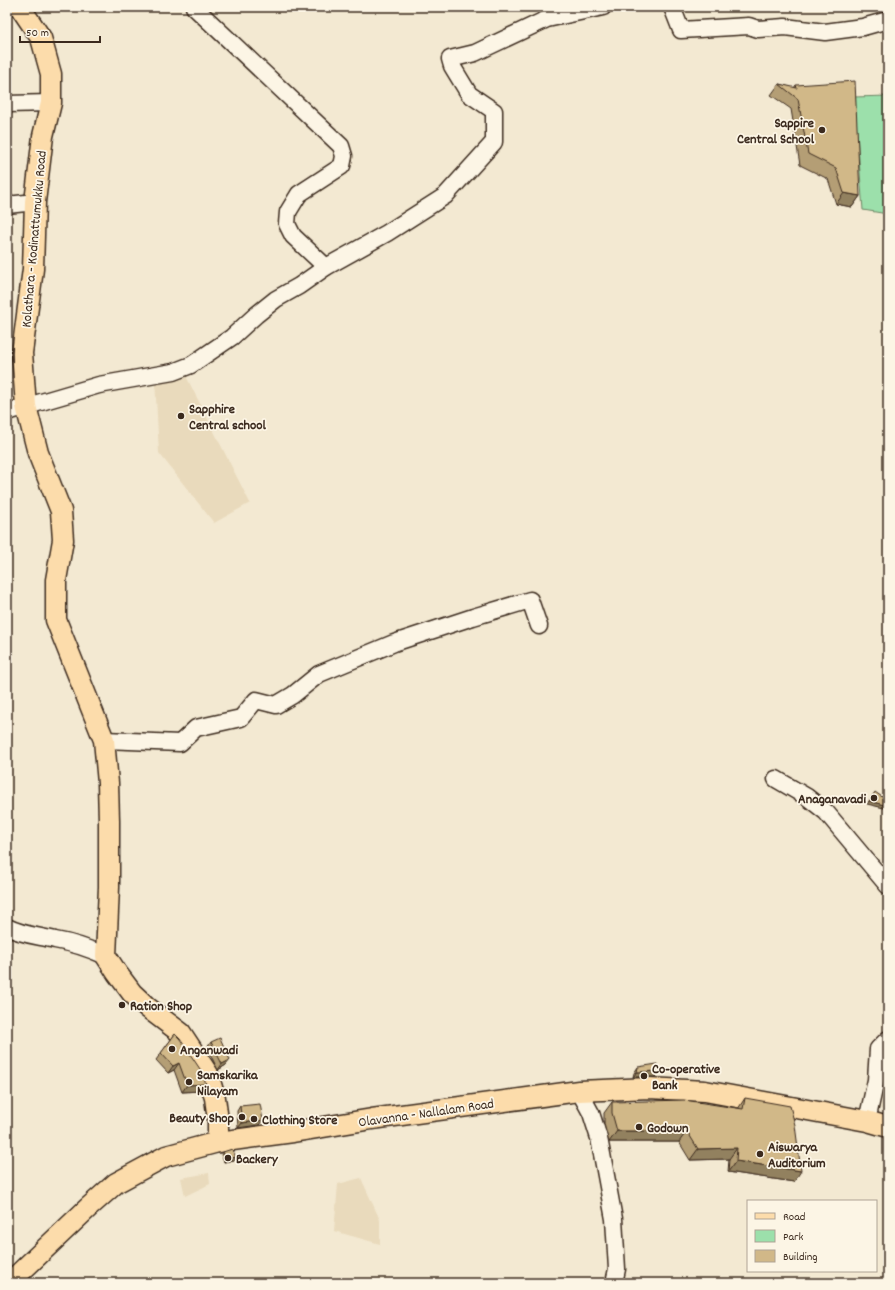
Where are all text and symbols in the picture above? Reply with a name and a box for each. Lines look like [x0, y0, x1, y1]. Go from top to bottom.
scale bar [20, 18, 100, 44]
text: 50 m [26, 25, 49, 42]
place label: Sappire Central School [737, 114, 815, 150]
marker: Sappire Central School [817, 125, 827, 135]
street label: Kolathara - Kodinattumukku Road [17, 150, 53, 328]
place label: Sapphire Central school [189, 400, 266, 436]
marker: Sapphire Central school [176, 411, 186, 421]
place label: Anaganavadi [798, 790, 866, 810]
marker: Anaganavadi [869, 793, 879, 803]
place label: Ration Shop [130, 997, 193, 1017]
marker: Ration Shop [117, 1000, 127, 1010]
place label: Anganwadi [180, 1041, 238, 1061]
marker: Anganwadi [167, 1044, 177, 1054]
place label: Co-operative Bank [652, 1060, 720, 1096]
place label: Samskarika Nilayam [197, 1066, 259, 1102]
marker: Co-operative Bank [639, 1071, 649, 1081]
marker: Samskarika Nilayam [184, 1077, 194, 1087]
street label: Olavanna - Nallalam Road [357, 1095, 495, 1133]
place label: Beauty Shop [169, 1109, 235, 1129]
place label: Clothing Store [262, 1111, 337, 1131]
marker: Beauty Shop [237, 1112, 247, 1122]
marker: Clothing Store [249, 1114, 259, 1124]
place label: Godown [647, 1119, 689, 1139]
marker: Godown [634, 1122, 644, 1132]
place label: Aiswarya Auditorium [768, 1138, 826, 1174]
marker: Aiswarya Auditorium [755, 1149, 765, 1159]
place label: Backery [236, 1150, 279, 1170]
marker: Backery [223, 1153, 233, 1163]
legend [747, 1200, 877, 1272]
text: Road [783, 1209, 805, 1226]
text: Park [783, 1229, 804, 1246]
text: Building [783, 1249, 818, 1266]

